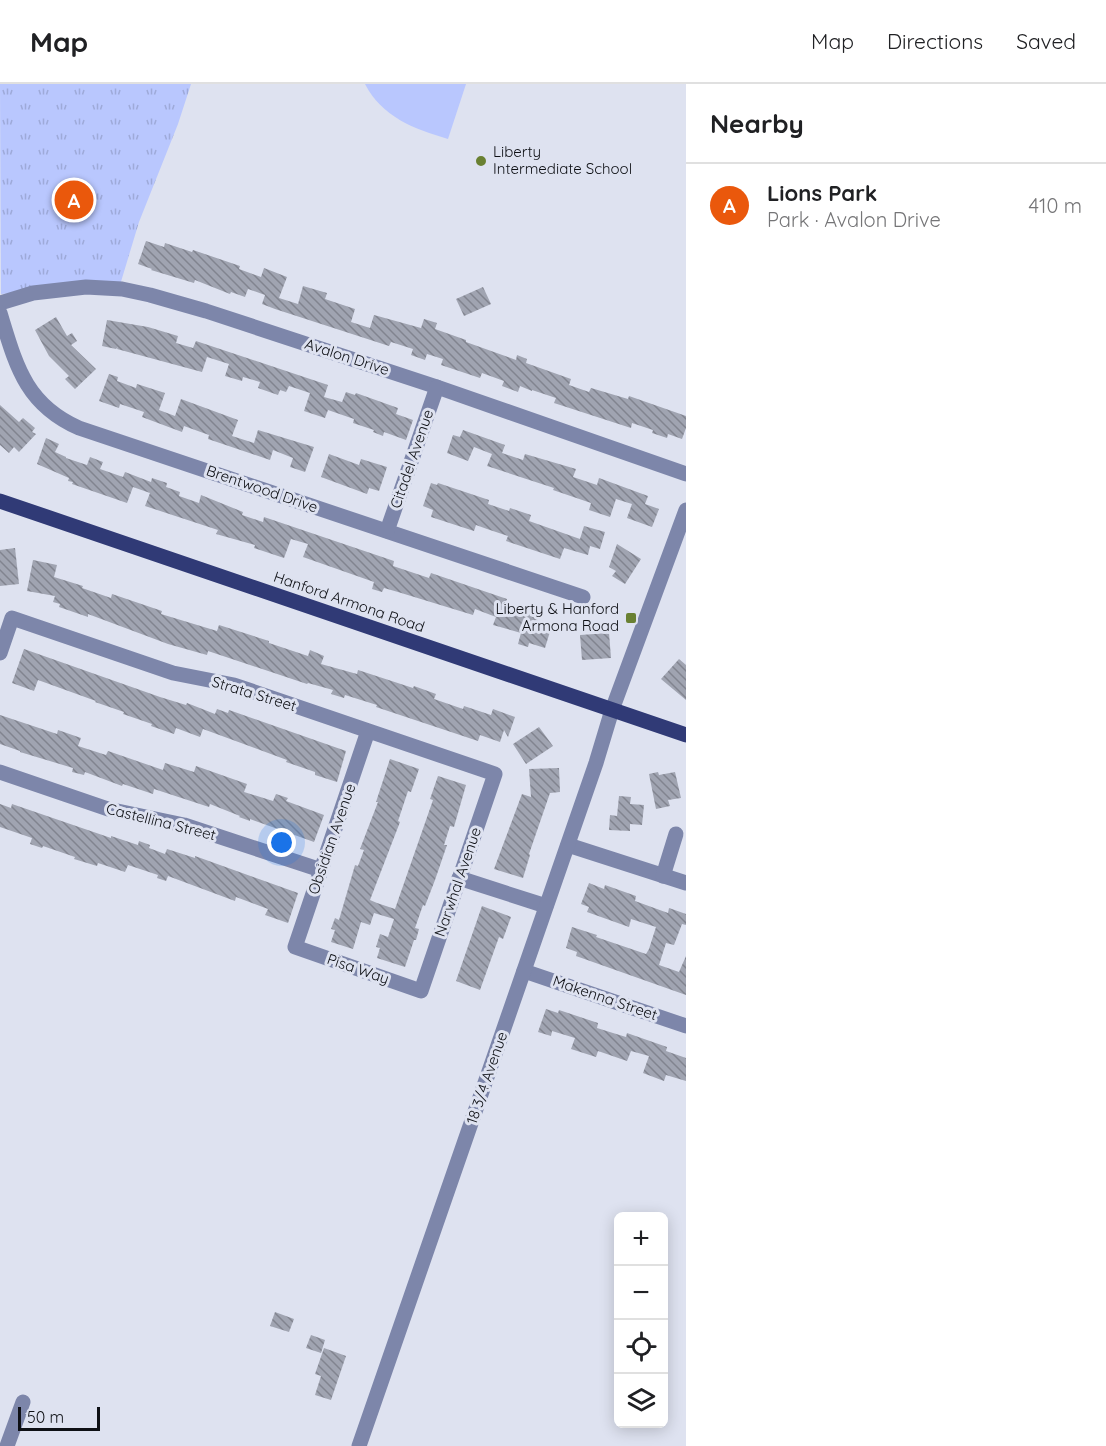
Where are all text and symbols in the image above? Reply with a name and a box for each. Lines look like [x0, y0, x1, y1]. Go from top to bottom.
text: Map [30, 24, 88, 59]
text: Map [811, 28, 854, 54]
text: Directions [887, 28, 983, 54]
text: Saved [1016, 28, 1076, 54]
text: Nearby [710, 107, 804, 140]
place label: Liberty Intermediate School [493, 142, 632, 178]
marker: Liberty Intermediate School [474, 154, 488, 168]
pin: A [54, 178, 94, 222]
text: Lions Park [767, 179, 877, 207]
text: A [723, 193, 736, 218]
text: 410 m [1029, 193, 1082, 218]
text: Park · Avalon Drive [767, 207, 941, 232]
street label: Avalon Drive [303, 334, 392, 379]
street label: Citadel Avenue [386, 407, 437, 511]
street label: Brentwood Drive [204, 461, 320, 517]
street label: Hanford Armona Road [271, 567, 427, 636]
place label: Liberty & Hanford Armona Road [495, 599, 619, 635]
marker: Liberty & Hanford Armona Road [624, 611, 638, 625]
street label: Strata Street [210, 672, 299, 715]
street label: Obsidian Avenue [304, 781, 359, 897]
street label: Castellina Street [104, 799, 218, 844]
street label: Narwhal Avenue [430, 825, 485, 939]
your location [267, 828, 296, 857]
street label: Pisa Way [325, 949, 392, 988]
street label: Makenna Street [550, 971, 660, 1024]
street label: 18 3/4 Avenue [462, 1029, 511, 1127]
map controls [614, 1212, 668, 1428]
button: + [614, 1212, 668, 1266]
button: − [614, 1266, 668, 1320]
button: locate [614, 1320, 668, 1374]
button: layers [614, 1374, 668, 1428]
scale bar [18, 1404, 100, 1432]
text: 50 m [27, 1407, 64, 1427]

